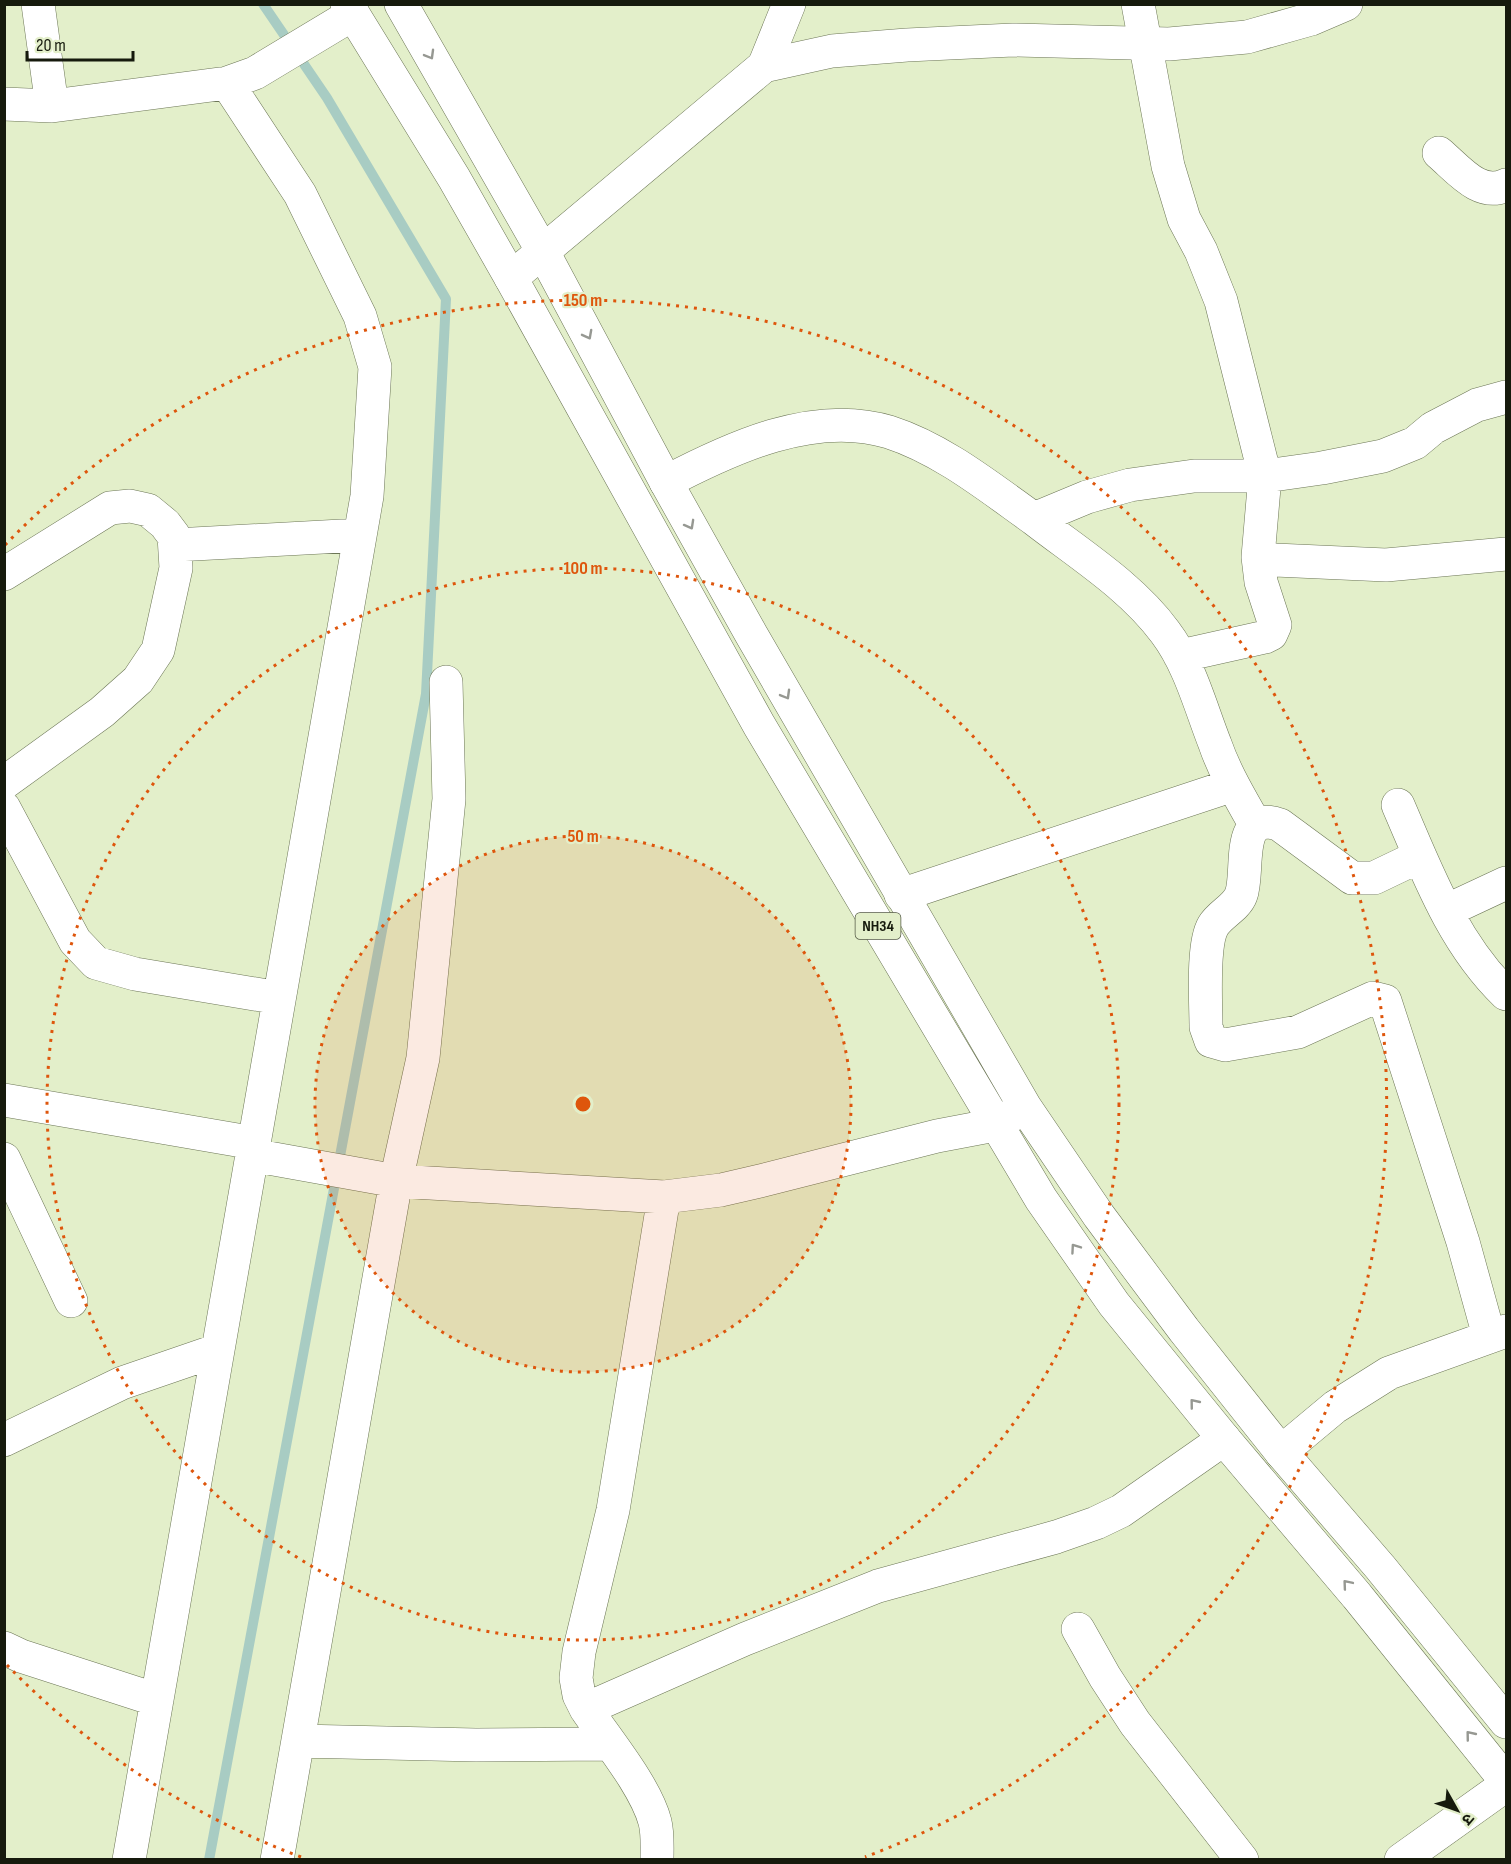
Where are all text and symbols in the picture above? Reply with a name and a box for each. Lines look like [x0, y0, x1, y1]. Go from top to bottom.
scale bar [27, 24, 134, 62]
text: 20 m [36, 35, 66, 56]
one-way arrow [423, 49, 434, 59]
text: 150 m [564, 290, 602, 311]
one-way arrow [580, 329, 592, 340]
one-way arrow [683, 519, 694, 529]
text: 100 m [564, 558, 603, 579]
one-way arrow [779, 689, 790, 699]
text: 50 m [567, 826, 599, 847]
road number: NH34 [856, 913, 900, 939]
centre of rings [573, 1094, 593, 1114]
one-way arrow [1071, 1244, 1082, 1255]
one-way arrow [1190, 1398, 1201, 1409]
one-way arrow [1343, 1580, 1354, 1591]
one-way arrow [1466, 1731, 1477, 1742]
north arrow [1427, 1780, 1487, 1840]
text: उ [1457, 1809, 1478, 1829]

